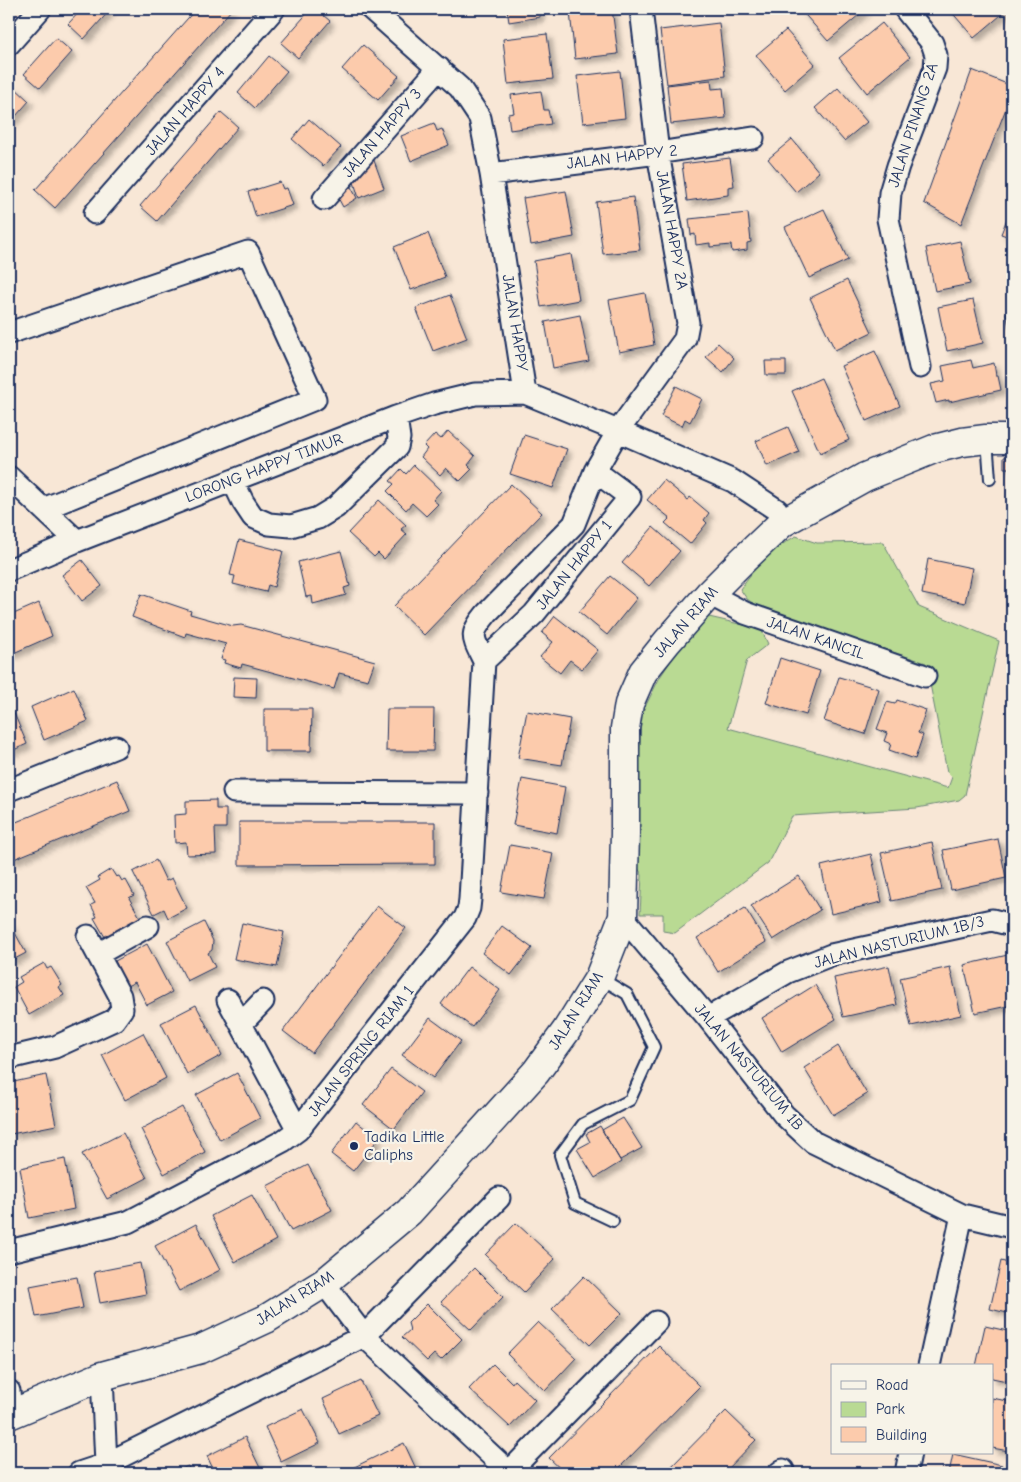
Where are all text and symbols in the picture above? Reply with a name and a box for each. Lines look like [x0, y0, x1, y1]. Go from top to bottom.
street label: JALAN PINANG 2A [884, 60, 942, 190]
street label: JALAN HAPPY 4 [142, 63, 228, 159]
street label: JALAN HAPPY 3 [339, 85, 425, 181]
street label: JALAN HAPPY 2 [565, 141, 679, 173]
street label: JALAN HAPPY 2A [653, 169, 691, 291]
street label: JALAN HAPPY [498, 273, 532, 373]
street label: LORONG HAPPY TIMUR [183, 429, 346, 506]
street label: JALAN HAPPY 1 [532, 517, 616, 613]
street label: JALAN RIAM [650, 583, 722, 661]
street label: JALAN KANCIL [765, 613, 867, 663]
street label: JALAN NASTURIUM 1B/3 [812, 912, 986, 972]
street label: JALAN RIAM [545, 969, 607, 1053]
street label: JALAN SPRING RIAM 1 [304, 982, 418, 1120]
street label: JALAN NASTURIUM 1B [691, 1000, 807, 1134]
place label: Tadika Little Caliphs [364, 1128, 445, 1164]
marker: Tadika Little Caliphs [348, 1140, 360, 1152]
street label: JALAN RIAM [253, 1267, 337, 1329]
legend [831, 1364, 994, 1454]
text: Road [876, 1376, 908, 1394]
text: Park [876, 1400, 905, 1418]
text: Building [876, 1426, 927, 1444]

